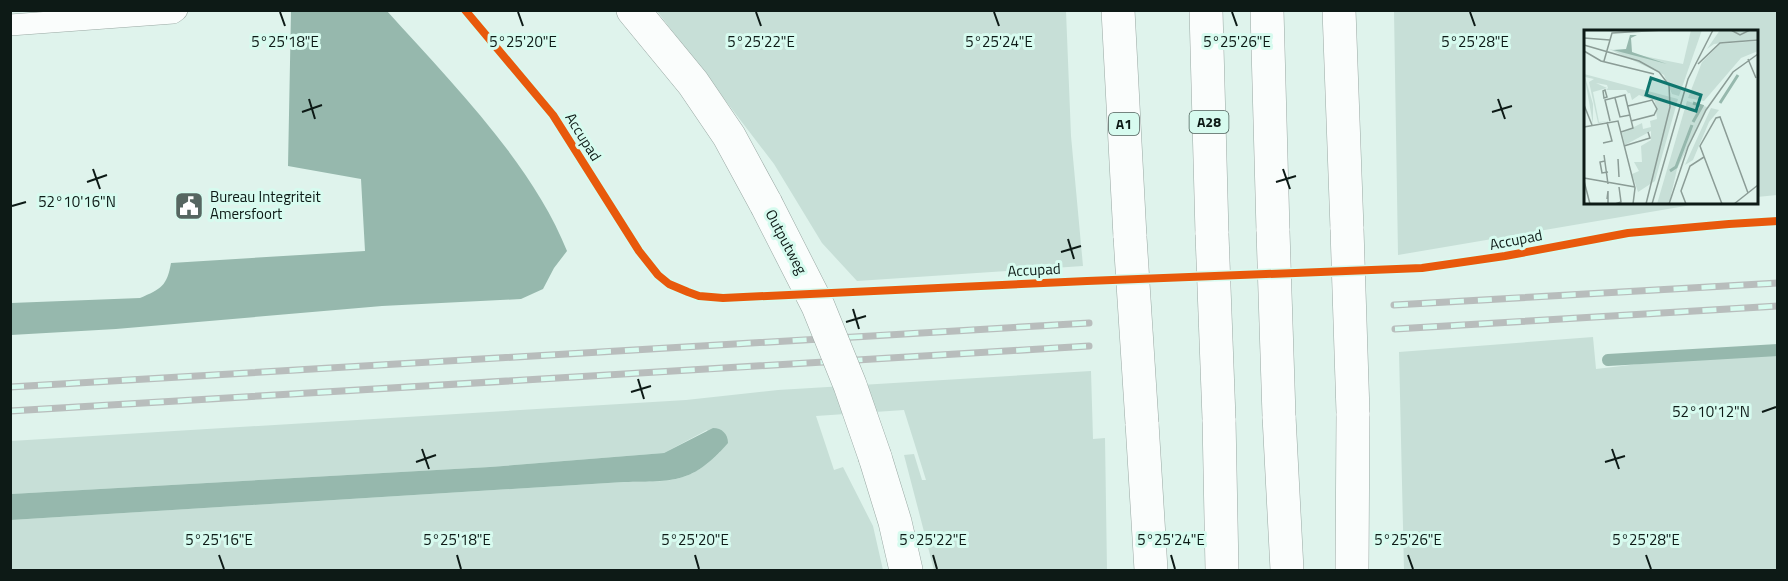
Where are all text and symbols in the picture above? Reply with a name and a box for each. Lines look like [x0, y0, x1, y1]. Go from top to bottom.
text: 5°25'18"E [251, 30, 319, 53]
text: 5°25'20"E [489, 30, 557, 53]
text: 5°25'22"E [727, 30, 795, 53]
text: 5°25'24"E [965, 30, 1033, 53]
text: 5°25'26"E [1203, 30, 1271, 53]
text: 5°25'28"E [1441, 30, 1509, 53]
inset map [1584, 30, 1758, 204]
street label: Accupad [560, 108, 607, 165]
road number: A28 [1190, 111, 1228, 133]
road number: A1 [1109, 113, 1139, 135]
place label: Bureau Integriteit Amersfoort [210, 185, 321, 225]
text: 52°10'16"N [38, 190, 116, 213]
public building icon: Bureau Integriteit Amersfoort [173, 190, 205, 222]
street label: Outputweg [760, 205, 813, 279]
street label: Accupad [1488, 223, 1544, 256]
street label: Accupad [1007, 257, 1061, 282]
text: 52°10'12"N [1672, 400, 1750, 423]
text: 5°25'16"E [185, 528, 253, 551]
text: 5°25'18"E [423, 528, 491, 551]
text: 5°25'20"E [661, 528, 729, 551]
text: 5°25'22"E [899, 528, 967, 551]
text: 5°25'24"E [1137, 528, 1205, 551]
text: 5°25'26"E [1374, 528, 1442, 551]
text: 5°25'28"E [1612, 528, 1680, 551]

